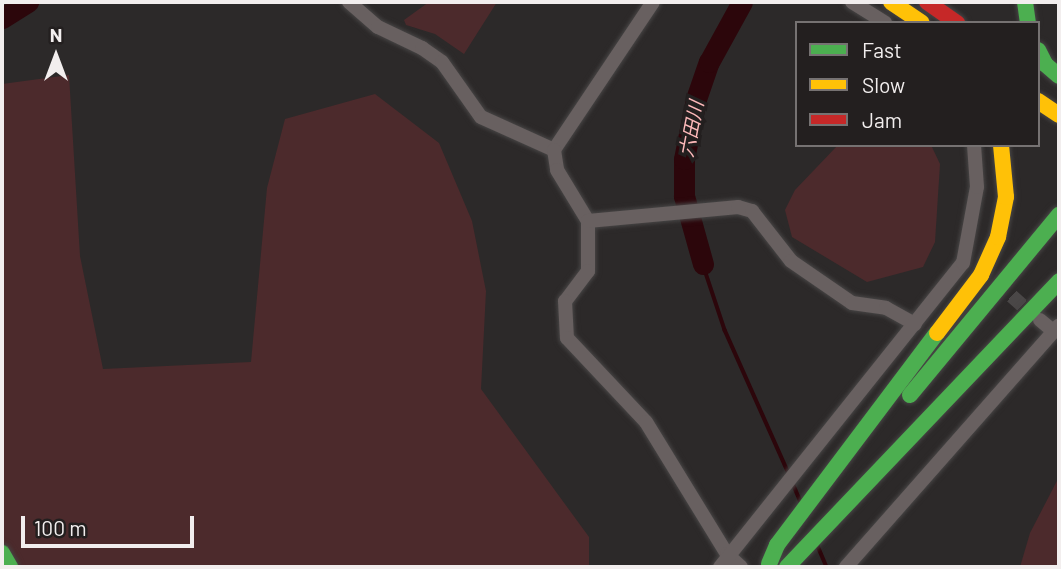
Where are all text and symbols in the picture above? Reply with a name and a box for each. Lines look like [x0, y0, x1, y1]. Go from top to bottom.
north arrow [21, 21, 91, 91]
legend [795, 21, 1040, 147]
text: N [50, 23, 62, 46]
text: Fast [862, 37, 902, 62]
text: Slow [862, 72, 905, 97]
water label: 六田川 [674, 99, 708, 159]
text: Jam [862, 107, 902, 132]
scale bar [24, 503, 198, 546]
text: 100 m [34, 515, 87, 540]

